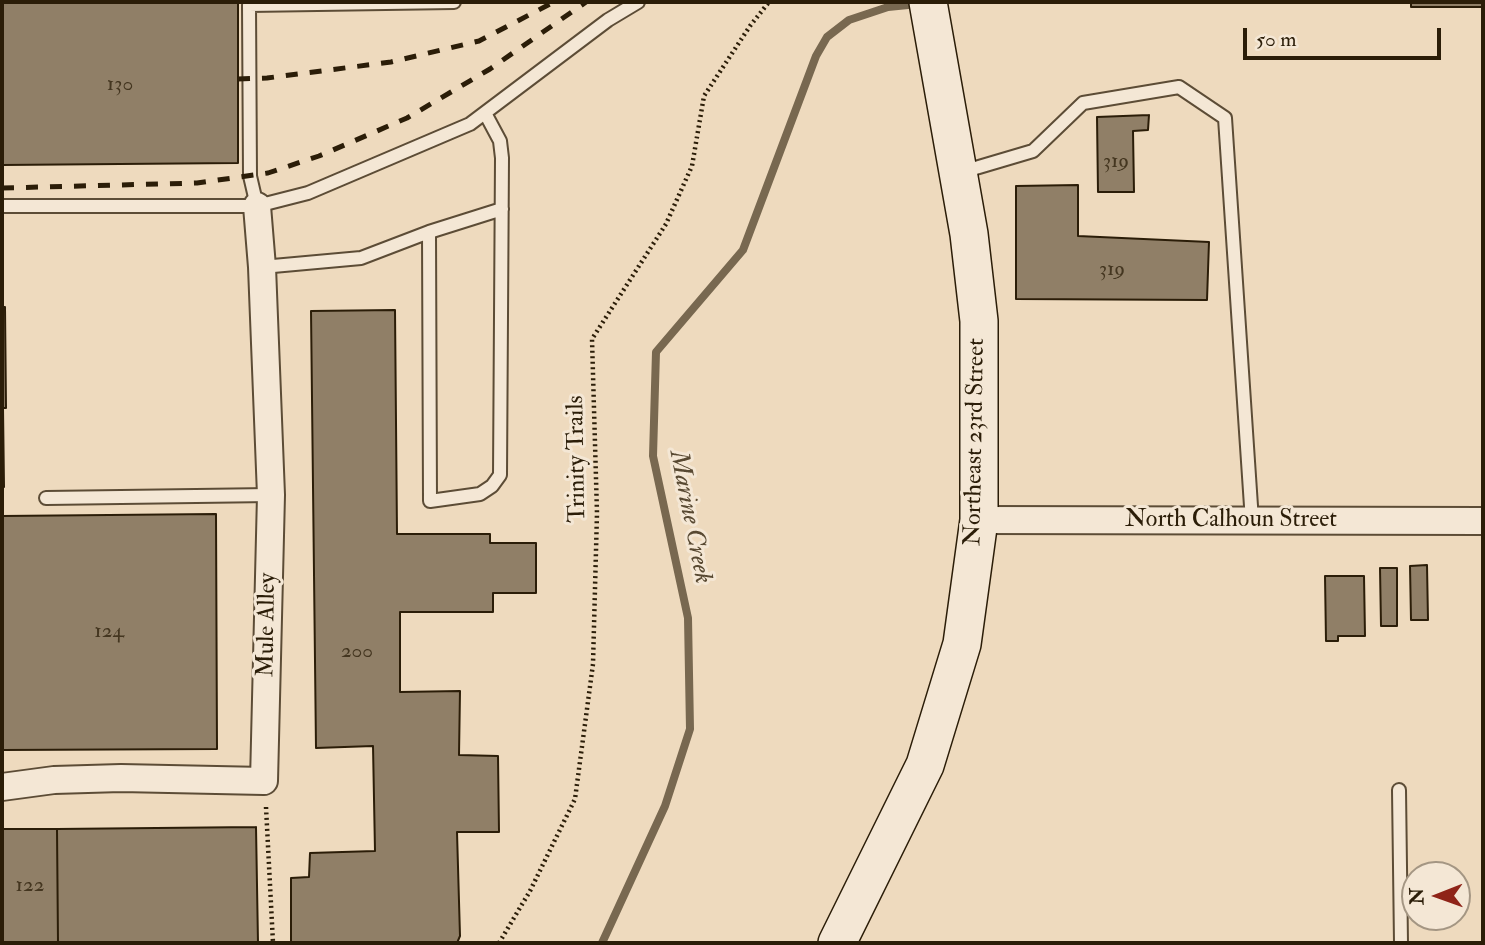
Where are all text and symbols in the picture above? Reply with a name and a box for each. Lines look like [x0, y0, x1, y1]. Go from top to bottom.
scale bar [1247, 14, 1445, 58]
text: 50 m [1256, 26, 1297, 53]
house number: 130 [107, 72, 133, 98]
house number: 319 [1103, 149, 1129, 175]
house number: 319 [1099, 257, 1125, 283]
street label: Northeast 23rd Street [960, 338, 992, 546]
street label: Trinity Trails [562, 395, 594, 523]
water label: Marine Creek [661, 448, 717, 586]
street label: North Calhoun Street [1125, 507, 1337, 535]
street label: Mule Alley [253, 573, 283, 677]
house number: 124 [94, 619, 124, 645]
house number: 200 [341, 639, 373, 665]
north arrow [1401, 861, 1471, 931]
house number: 122 [16, 873, 44, 899]
text: N [1405, 888, 1429, 905]

